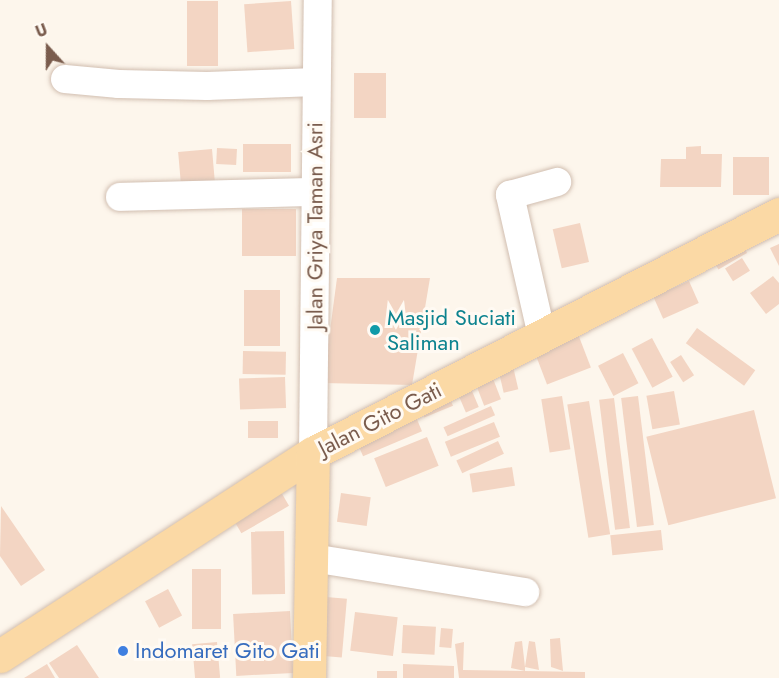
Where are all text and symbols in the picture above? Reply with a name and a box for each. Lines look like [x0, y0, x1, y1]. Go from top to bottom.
north arrow [18, 18, 78, 78]
text: U [32, 18, 51, 43]
street label: Jalan Griya Taman Asri [302, 122, 328, 330]
place label: Masjid Suciati Saliman [387, 304, 516, 356]
marker: Masjid Suciati Saliman [368, 323, 382, 337]
street label: Jalan Gito Gati [314, 377, 446, 461]
place label: Indomaret Gito Gati [135, 638, 320, 664]
marker: Indomaret Gito Gati [116, 644, 130, 658]

